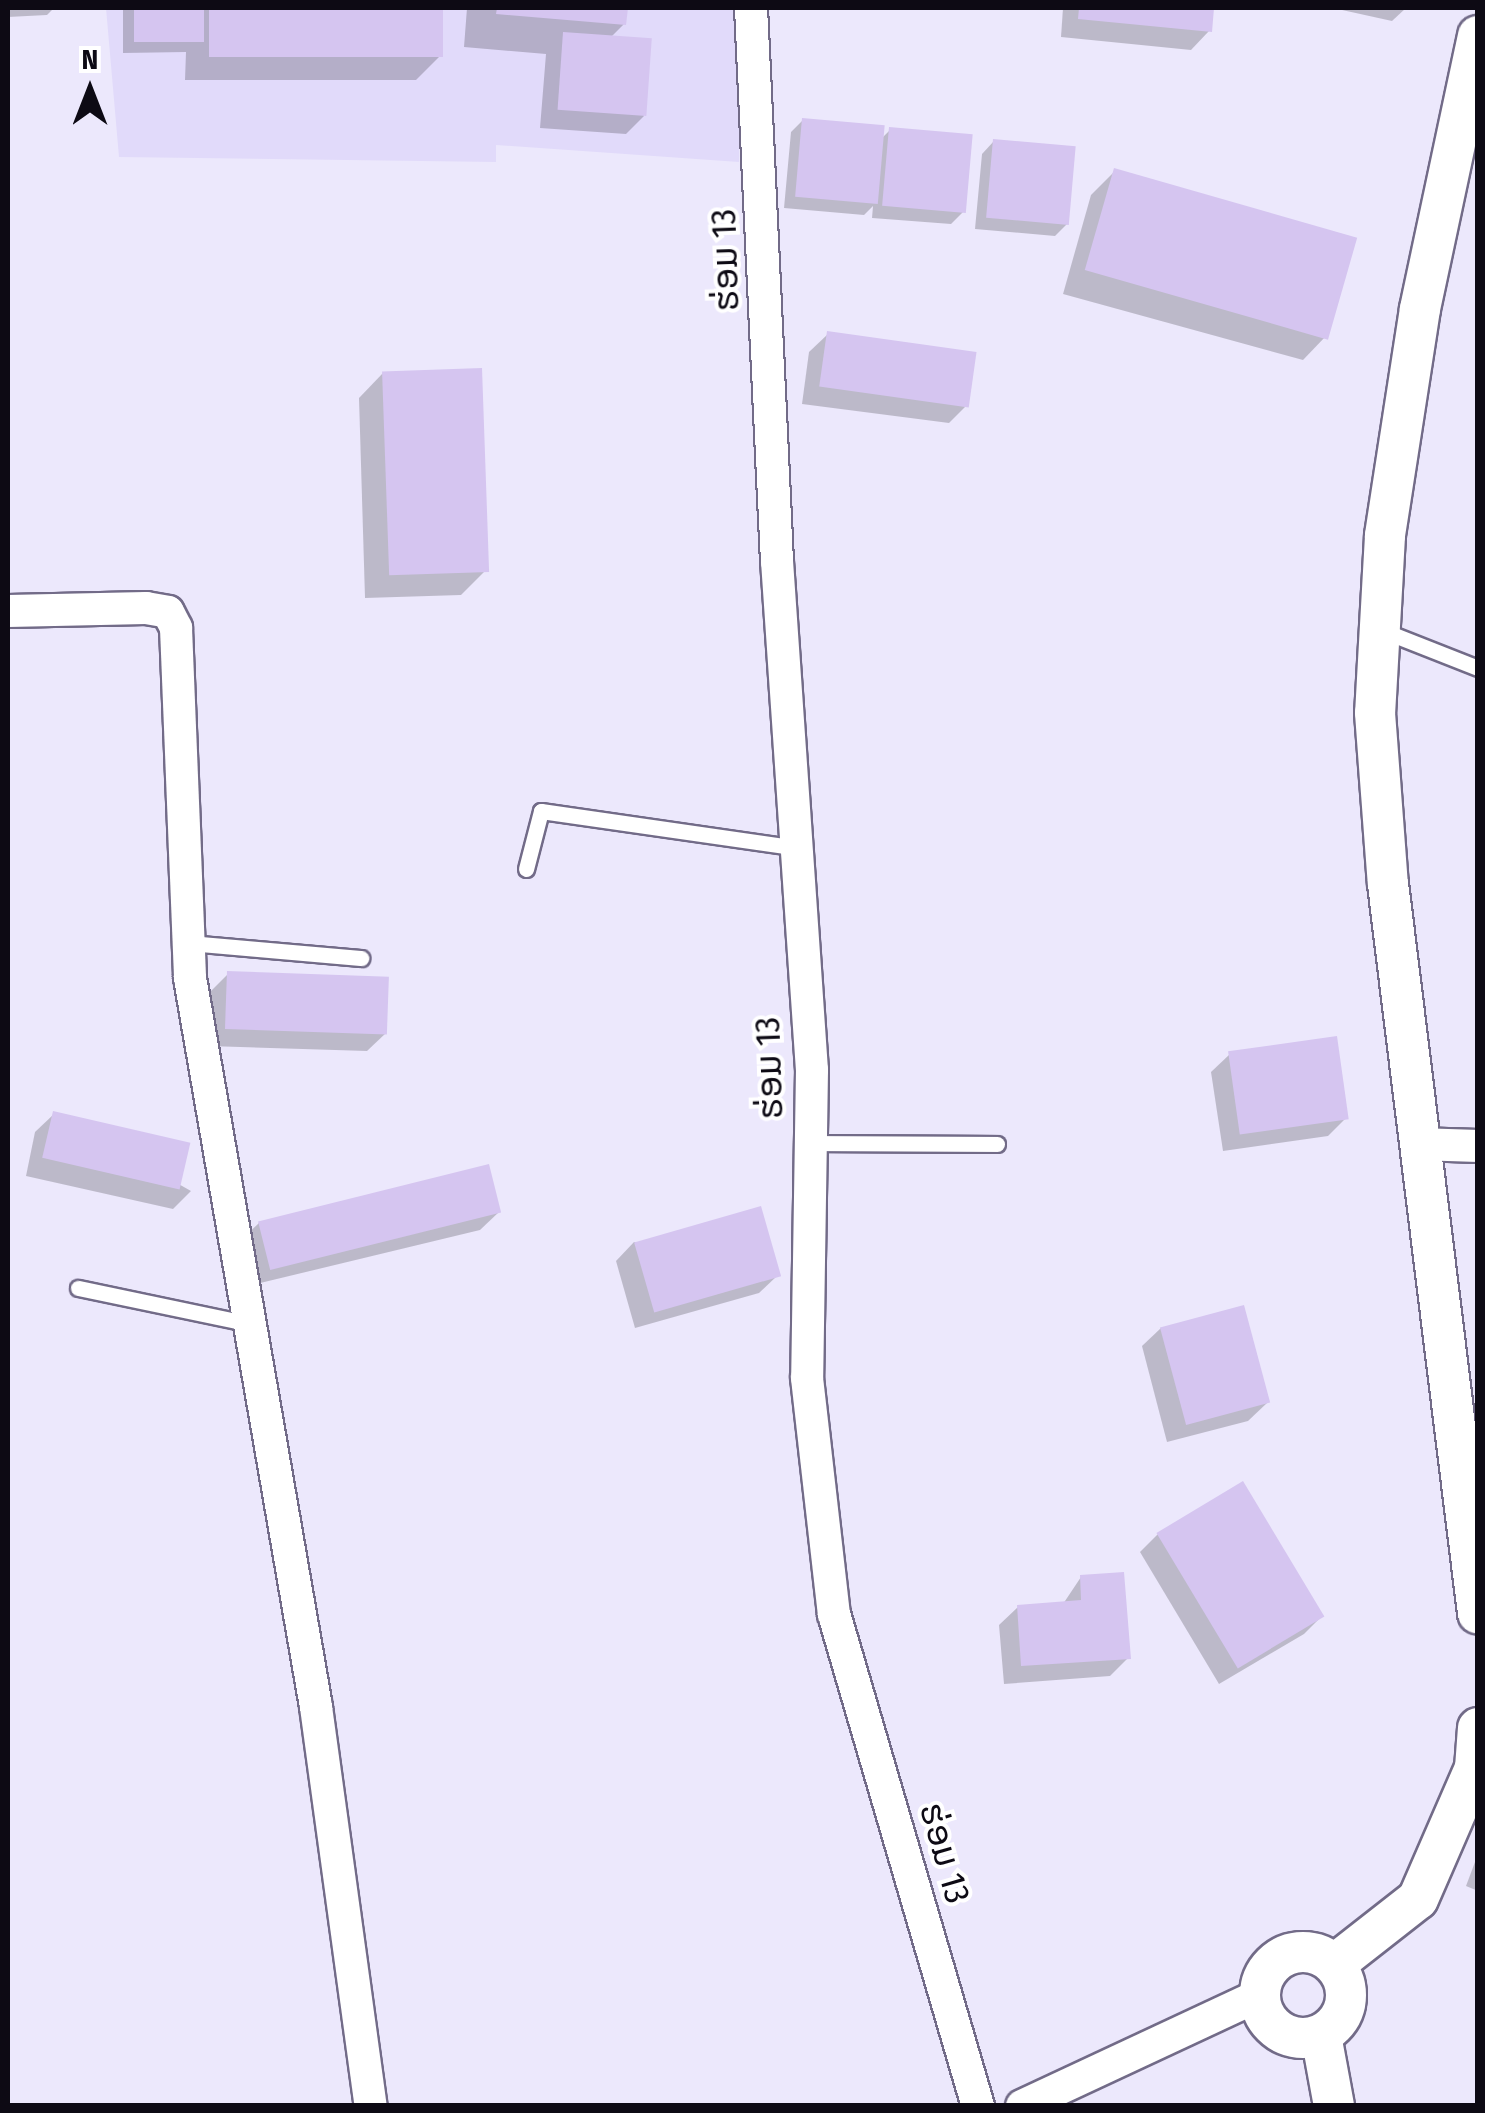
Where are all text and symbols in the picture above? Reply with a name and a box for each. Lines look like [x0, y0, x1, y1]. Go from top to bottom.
north arrow [40, 40, 140, 140]
text: N [82, 43, 98, 76]
street label: ຮ່ອມ 13 [702, 208, 748, 312]
street label: ຮ່ອມ 13 [746, 1016, 792, 1120]
street label: ຮ່ອມ 13 [911, 1798, 979, 1908]

